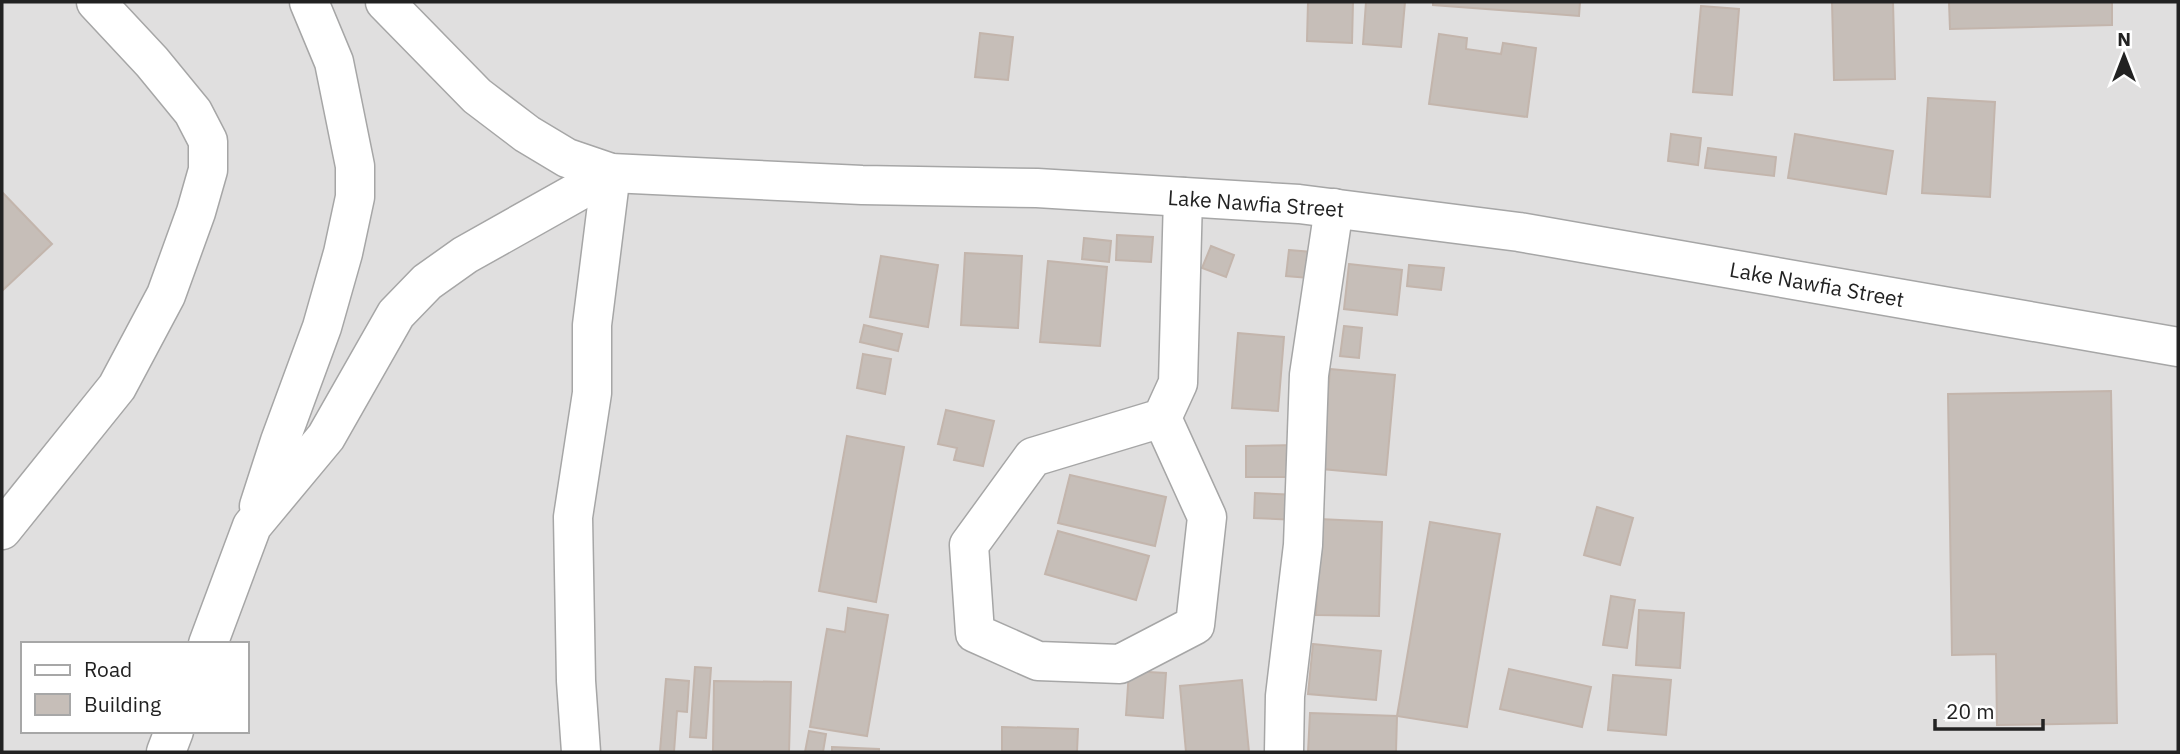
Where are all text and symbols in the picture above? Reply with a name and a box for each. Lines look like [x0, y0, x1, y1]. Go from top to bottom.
north arrow [2089, 21, 2159, 91]
text: N [2117, 27, 2131, 51]
street label: Lake Nawfia Street [1167, 183, 1345, 223]
street label: Lake Nawfia Street [1728, 255, 1906, 313]
legend [21, 642, 248, 733]
text: Road [84, 655, 132, 683]
scale bar [1935, 688, 2044, 732]
text: Building [84, 690, 161, 718]
text: 20 m [1946, 697, 1995, 725]

